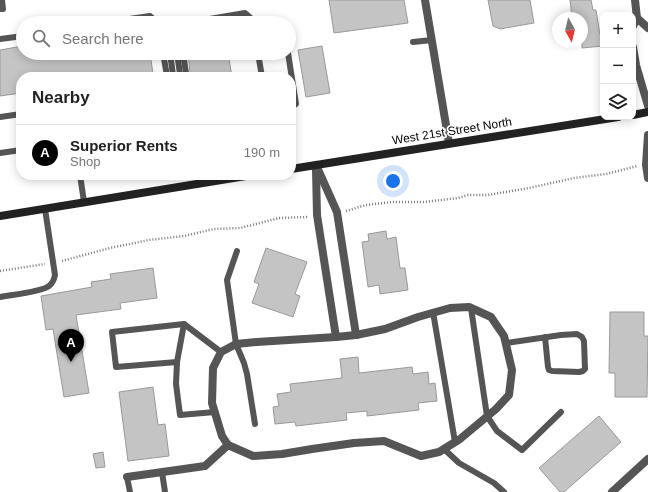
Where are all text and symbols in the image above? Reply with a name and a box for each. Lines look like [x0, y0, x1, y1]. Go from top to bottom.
north arrow [552, 12, 588, 48]
map controls [600, 12, 636, 120]
button: + [600, 12, 636, 48]
search box [16, 16, 296, 60]
icon: search [30, 27, 52, 49]
text: Search here [62, 30, 144, 47]
button: − [600, 48, 636, 84]
button: layers [600, 84, 636, 120]
text: Nearby [32, 88, 90, 107]
street label: West 21st Street North [391, 115, 513, 147]
text: Superior Rents [70, 137, 178, 154]
text: A [40, 145, 50, 160]
text: 190 m [244, 145, 280, 160]
text: Shop [70, 154, 100, 169]
your location [383, 171, 403, 191]
pin: A [58, 329, 84, 362]

